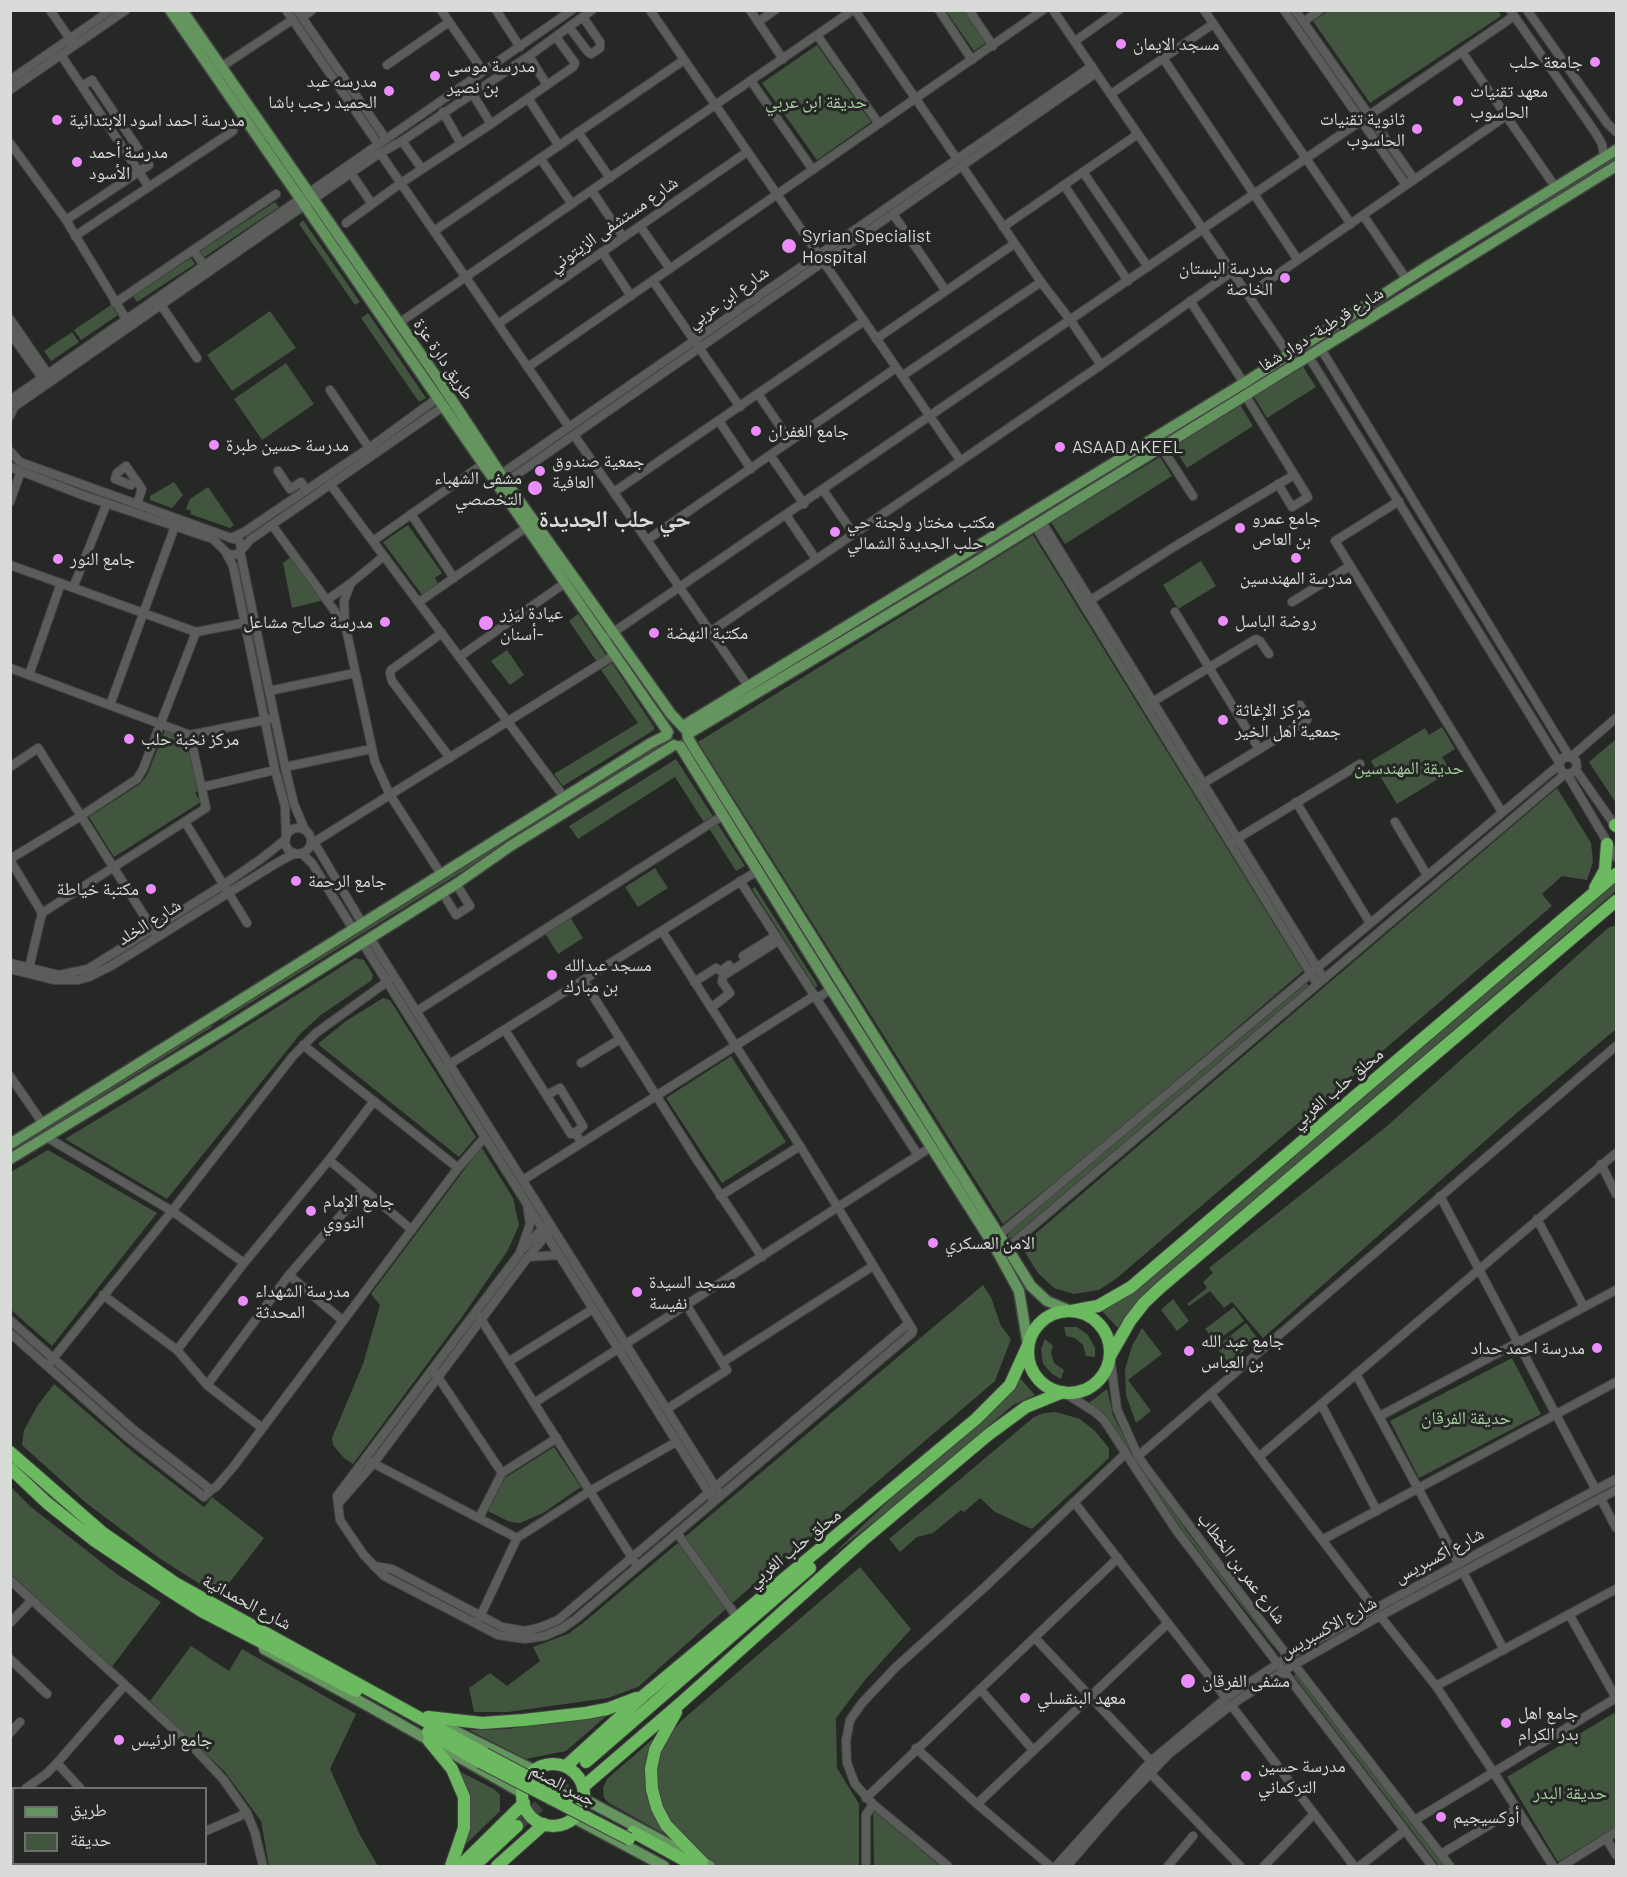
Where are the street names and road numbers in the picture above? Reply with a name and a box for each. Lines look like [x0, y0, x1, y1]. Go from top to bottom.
street label: شارع مستشفى الزيتوني [544, 171, 682, 277]
street label: شارع ابن عربي [683, 261, 773, 333]
street label: شارع قرطبة- دوار شفا [1255, 282, 1387, 376]
street label: طريق دارة عزة [409, 314, 479, 404]
street label: شارع الخلد [113, 894, 185, 950]
street label: محلق حلب الغربي [1286, 1043, 1388, 1133]
street label: محلق حلب الغربي [743, 1504, 845, 1592]
street label: شارع عمر بن الخطاب [1193, 1508, 1291, 1628]
street label: شارع أكسبريس [1390, 1522, 1488, 1588]
street label: شارع الحمدانية [199, 1570, 295, 1634]
street label: شارع الاكسبريس [1276, 1591, 1380, 1663]
street label: جسر الصنم [527, 1759, 599, 1811]

